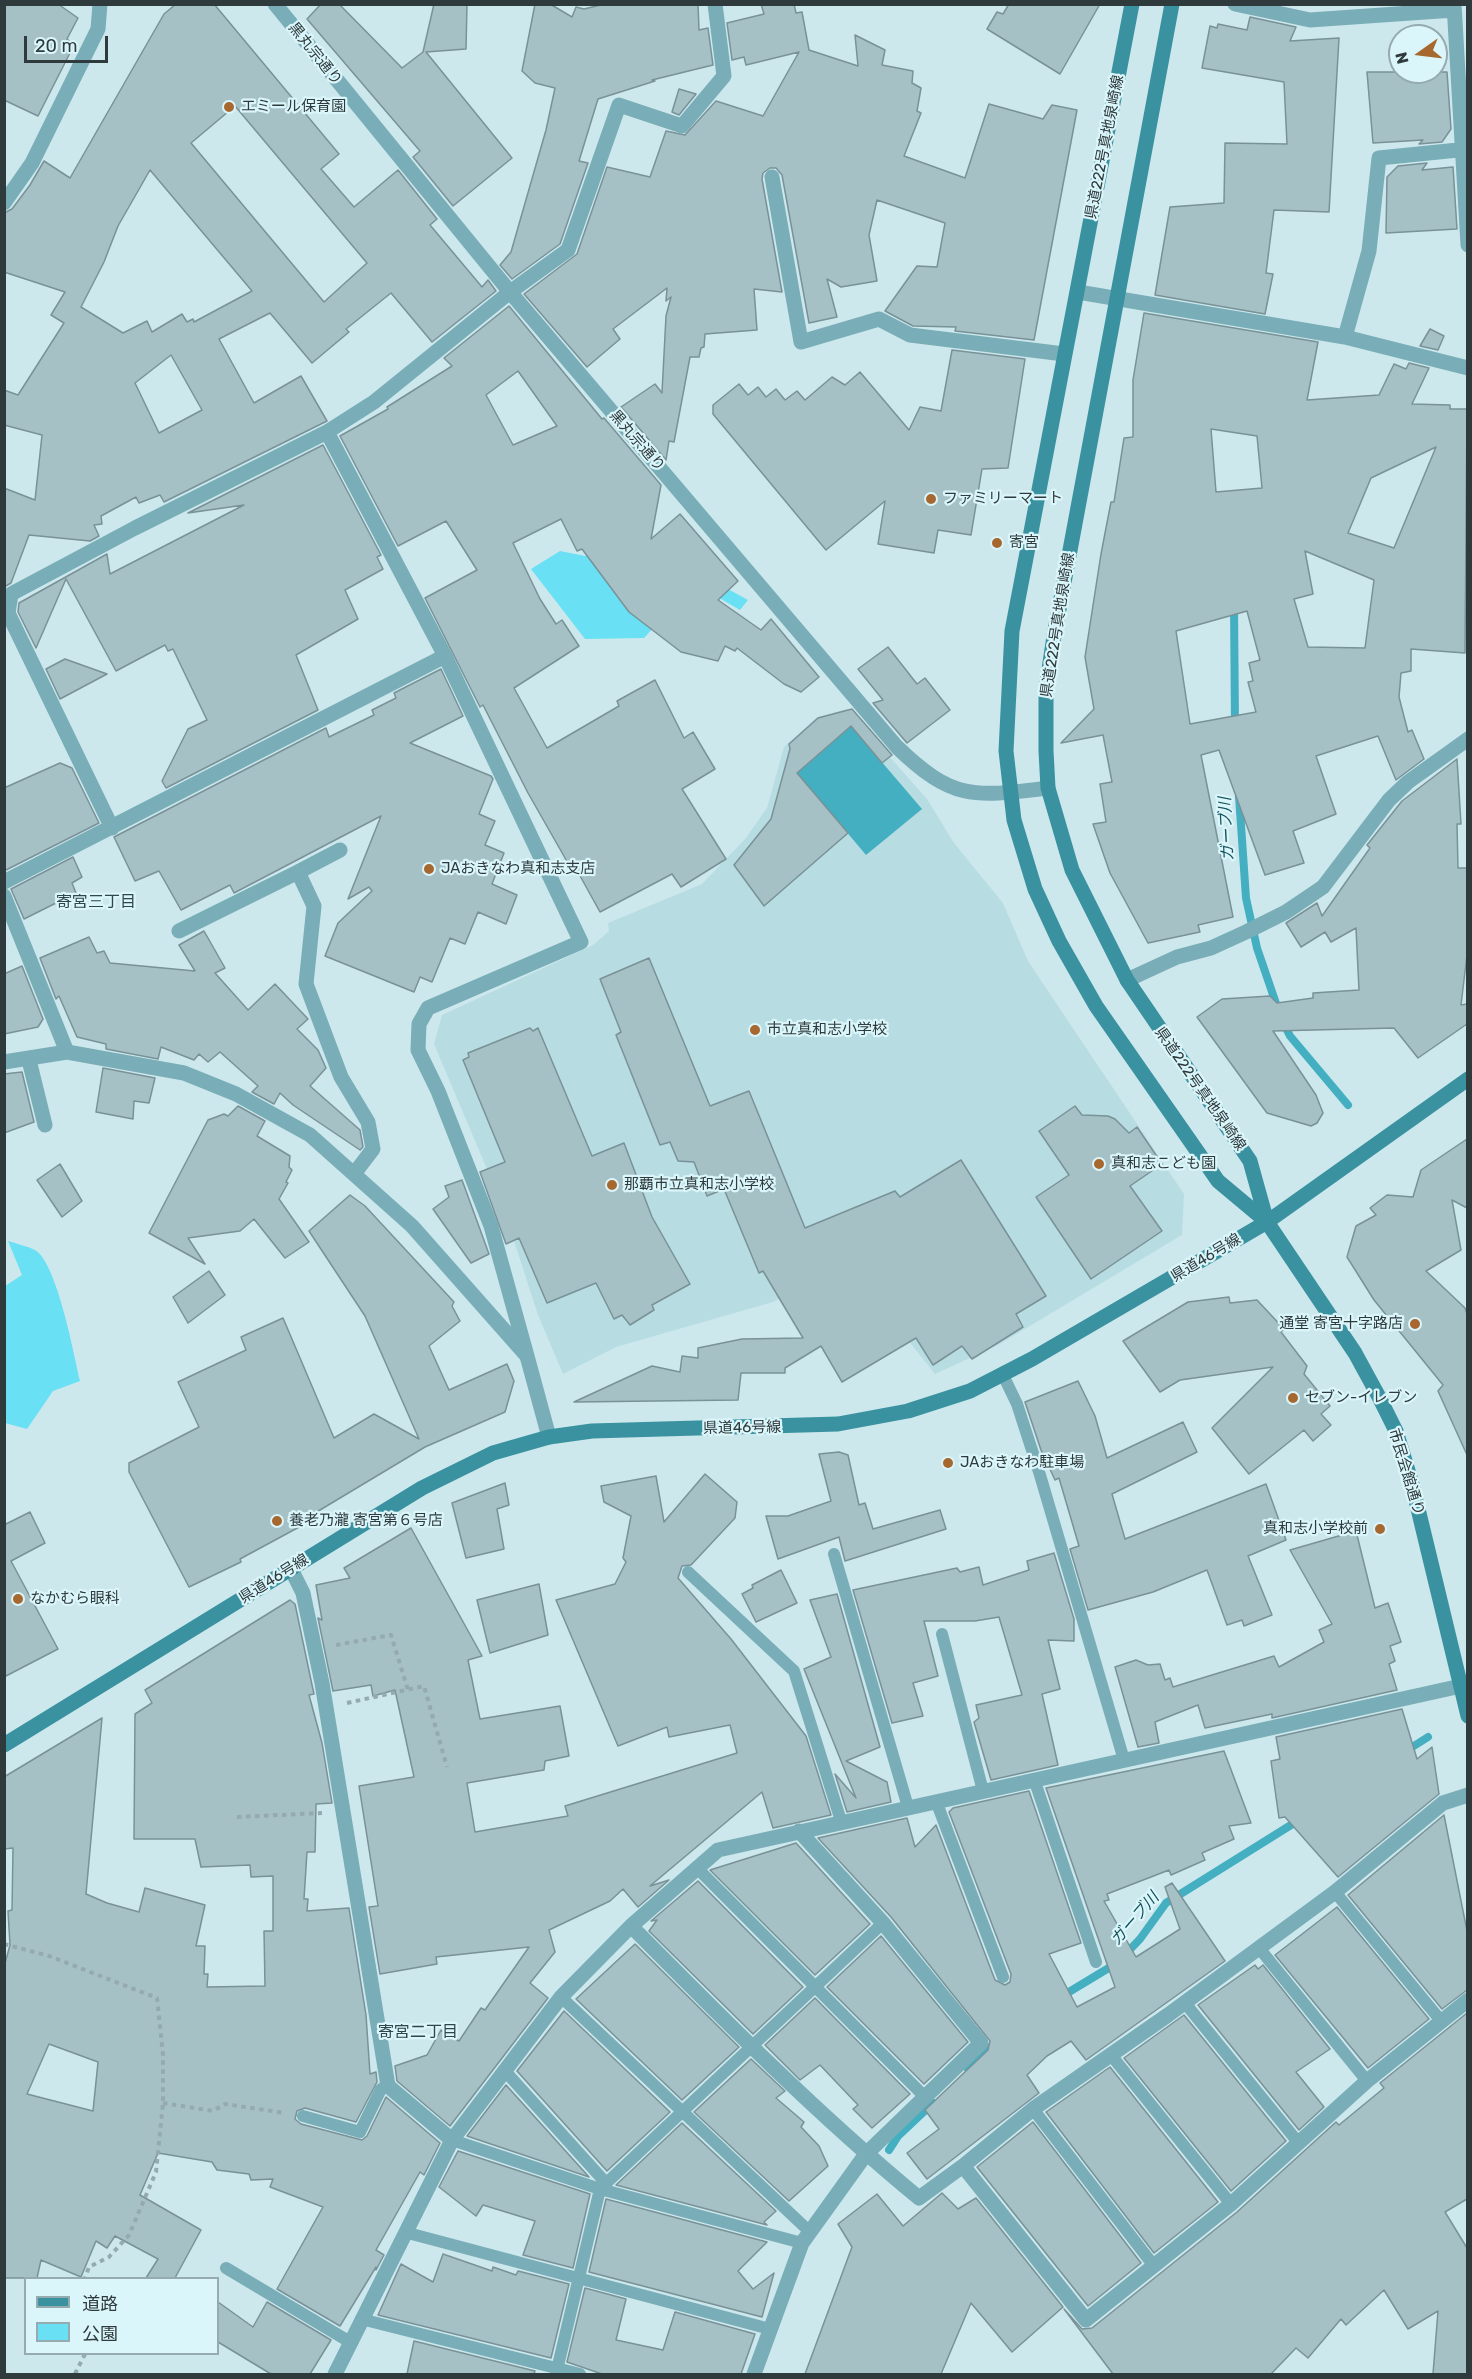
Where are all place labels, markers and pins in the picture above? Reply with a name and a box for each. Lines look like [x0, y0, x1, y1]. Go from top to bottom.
place label: エミール保育園 [241, 98, 346, 116]
marker: エミール保育園 [222, 100, 236, 114]
place label: ファミリーマート [943, 490, 1063, 508]
marker: ファミリーマート [924, 492, 938, 506]
place label: 寄宮 [1009, 534, 1039, 552]
marker: 寄宮 [990, 536, 1004, 550]
place label: JAおきなわ真和志支店 [441, 860, 595, 878]
marker: JAおきなわ真和志支店 [422, 862, 436, 876]
place label: 市立真和志小学校 [767, 1021, 887, 1039]
marker: 市立真和志小学校 [748, 1023, 762, 1037]
place label: 真和志こども園 [1111, 1155, 1216, 1173]
marker: 真和志こども園 [1092, 1157, 1106, 1171]
place label: 那覇市立真和志小学校 [624, 1176, 774, 1194]
marker: 那覇市立真和志小学校 [605, 1178, 619, 1192]
place label: 通堂 寄宮十字路店 [1279, 1315, 1403, 1333]
marker: 通堂 寄宮十字路店 [1408, 1317, 1422, 1331]
place label: セブン-イレブン [1305, 1389, 1417, 1407]
marker: セブン-イレブン [1286, 1391, 1300, 1405]
place label: JAおきなわ駐車場 [960, 1454, 1084, 1472]
marker: JAおきなわ駐車場 [941, 1456, 955, 1470]
place label: 養老乃瀧 寄宮第６号店 [289, 1512, 443, 1530]
marker: 養老乃瀧 寄宮第６号店 [270, 1514, 284, 1528]
place label: 真和志小学校前 [1263, 1520, 1368, 1538]
marker: 真和志小学校前 [1373, 1522, 1387, 1536]
place label: なかむら眼科 [30, 1590, 120, 1608]
marker: なかむら眼科 [11, 1592, 25, 1606]

